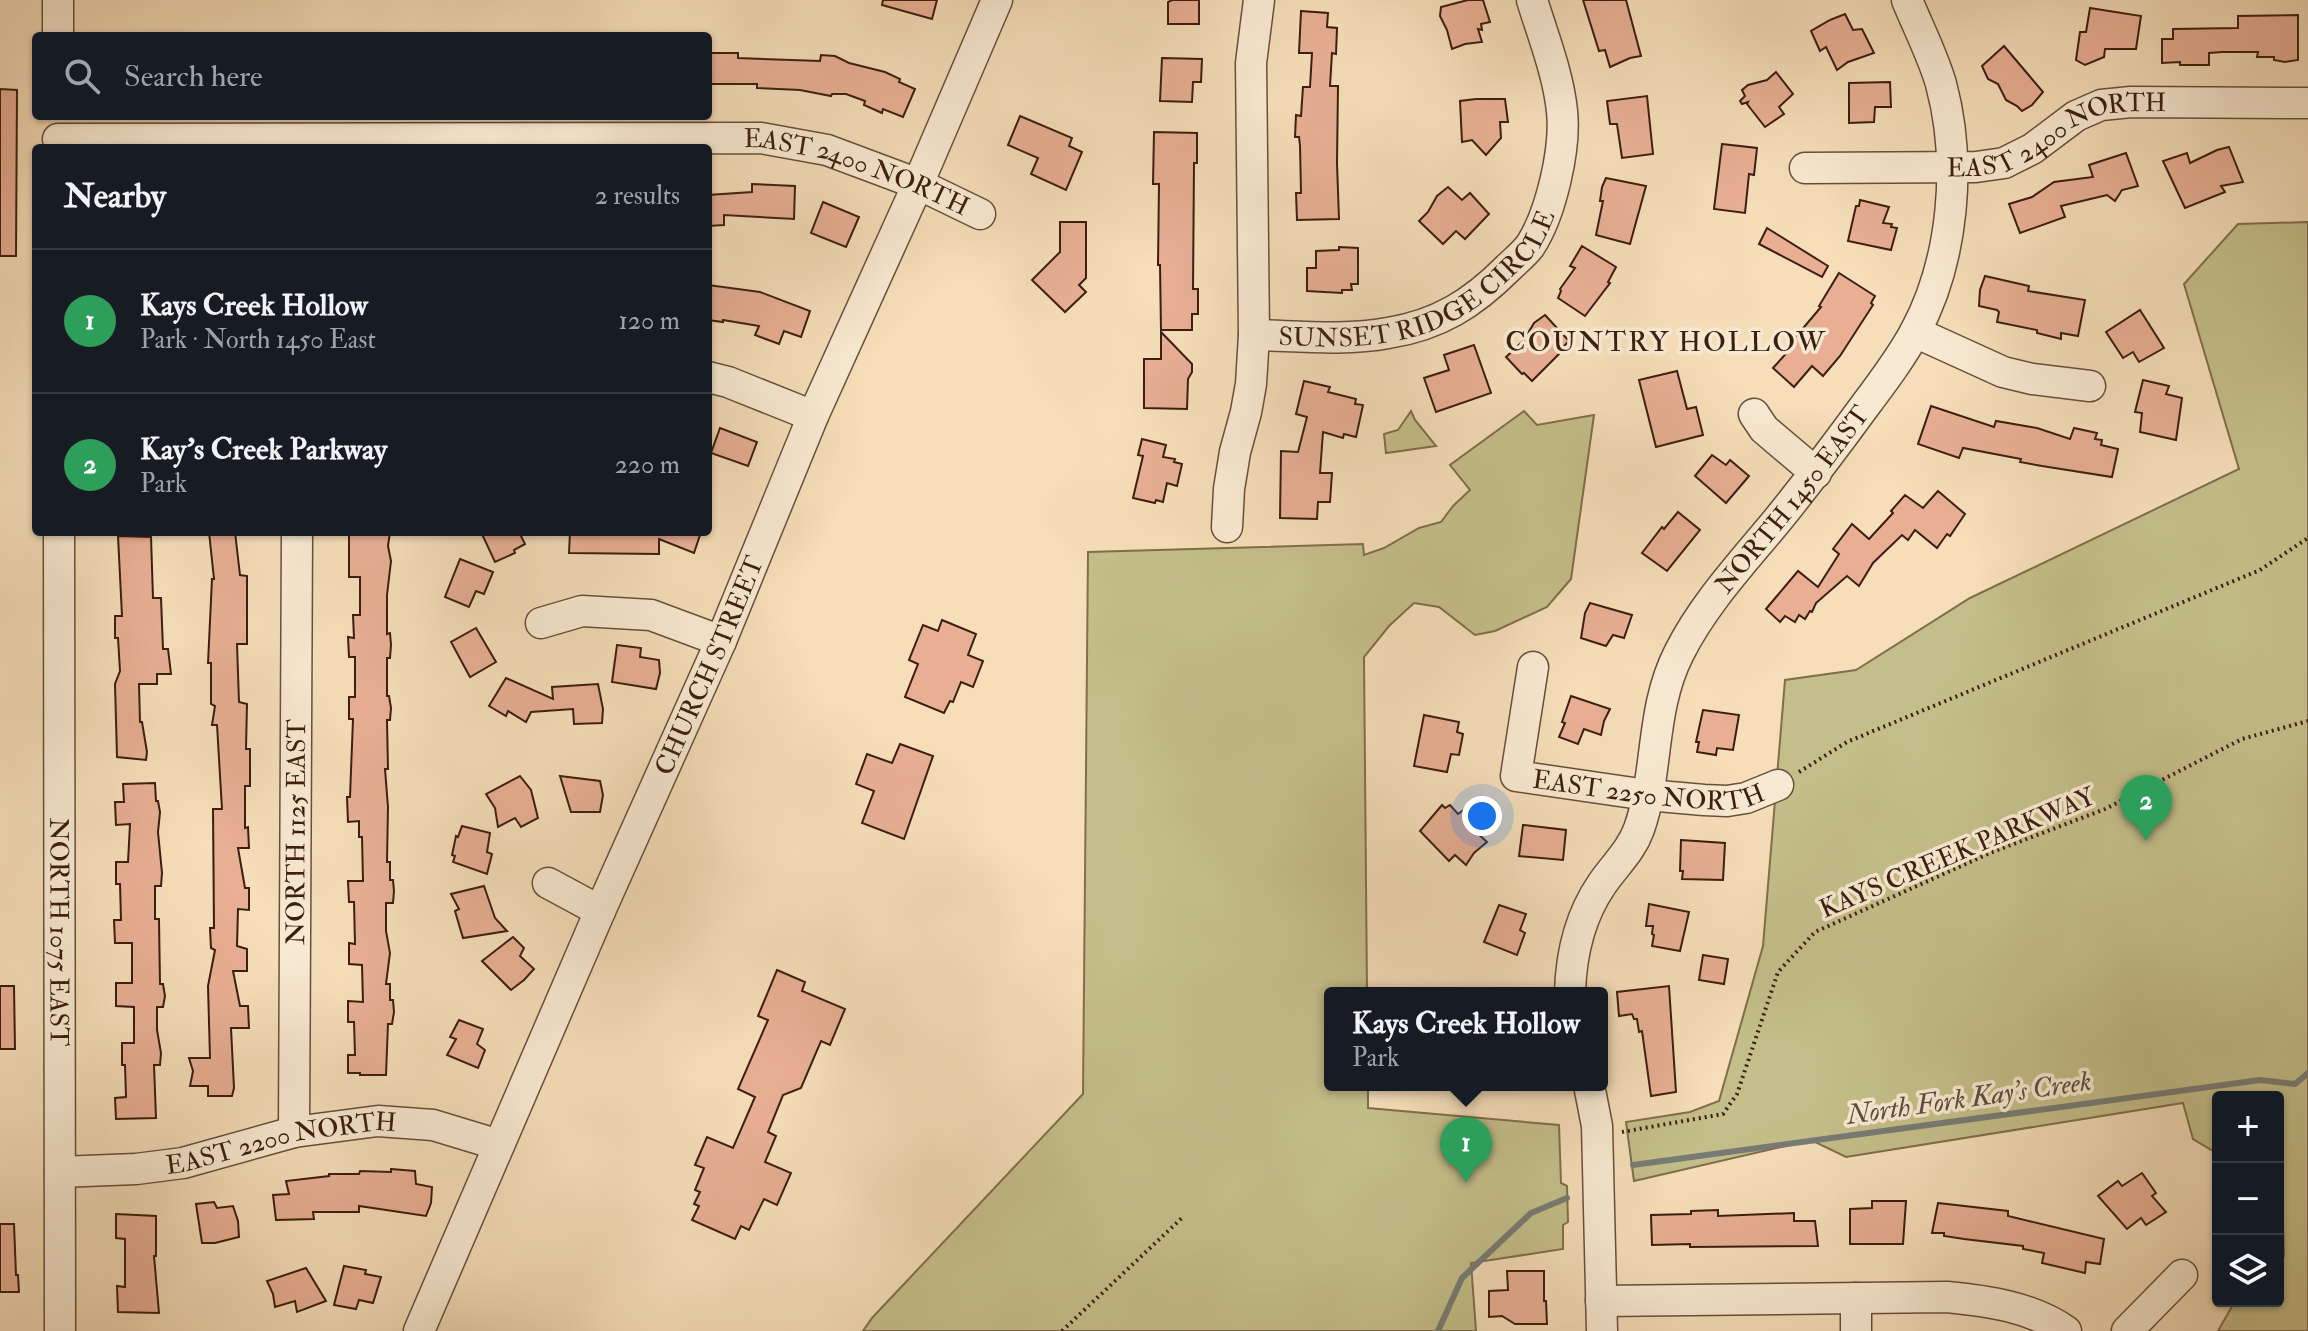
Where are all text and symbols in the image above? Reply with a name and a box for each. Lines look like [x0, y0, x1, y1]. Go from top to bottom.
search box [32, 32, 712, 120]
icon: search [60, 54, 104, 98]
text: Search here [124, 58, 263, 95]
street label: EAST 2400 NORTH [1947, 87, 2166, 184]
street label: EAST 2400 NORTH [744, 123, 974, 223]
text: Nearby [64, 175, 166, 218]
text: 2 results [595, 180, 680, 212]
street label: SUNSET RIDGE CIRCLE [1278, 206, 1562, 355]
text: Kays Creek Hollow [140, 287, 368, 324]
text: 1 [85, 305, 95, 337]
text: 120 m [619, 305, 680, 337]
text: Park · North 1450 East [140, 324, 376, 356]
district label: COUNTRY HOLLOW [1505, 325, 1827, 360]
street label: NORTH 1450 EAST [1708, 400, 1877, 600]
text: Kay's Creek Parkway [140, 431, 387, 468]
text: 2 [83, 449, 97, 481]
text: 220 m [615, 449, 680, 481]
text: Park [140, 468, 187, 500]
street label: CHURCH STREET [648, 552, 771, 780]
street label: NORTH 1125 EAST [280, 719, 313, 945]
street label: EAST 2250 NORTH [1530, 764, 1770, 818]
pin: 2 [2120, 775, 2172, 841]
street label: KAYS CREEK PARKWAY [1815, 780, 2101, 926]
your location [1462, 796, 1502, 836]
street label: NORTH 1075 EAST [42, 818, 75, 1046]
popup [1324, 987, 1608, 1091]
text: Kays Creek Hollow [1352, 1005, 1580, 1042]
text: Park [1352, 1042, 1399, 1074]
water label: North Fork Kay's Creek [1843, 1064, 2094, 1133]
map controls [2212, 1091, 2284, 1307]
button: + [2212, 1091, 2284, 1163]
street label: EAST 2200 NORTH [164, 1106, 397, 1182]
pin: 1 [1440, 1117, 1492, 1183]
button: − [2212, 1163, 2284, 1235]
button: layers [2212, 1235, 2284, 1307]

